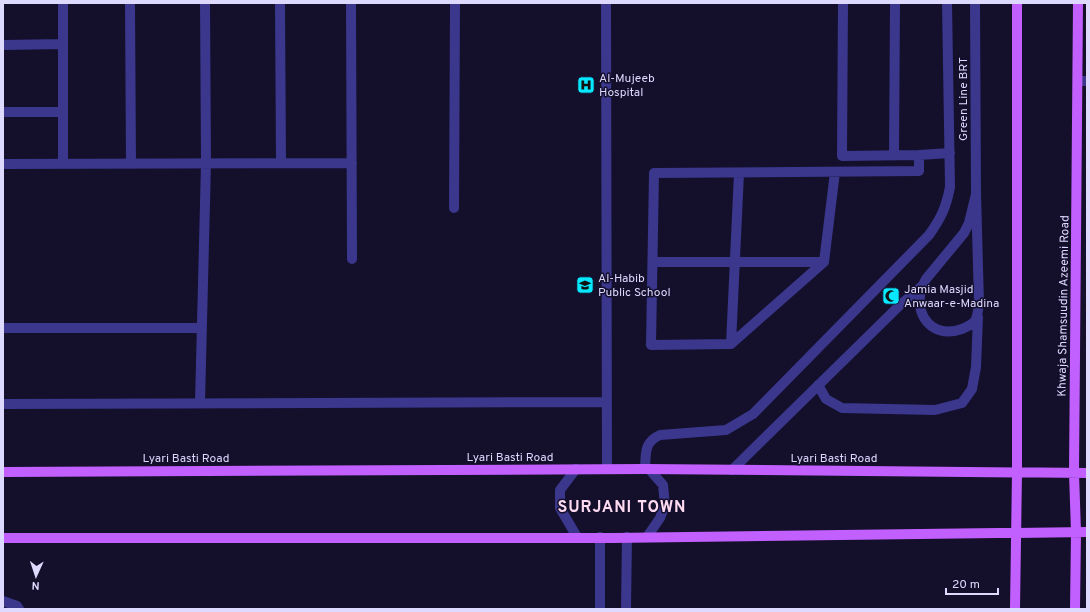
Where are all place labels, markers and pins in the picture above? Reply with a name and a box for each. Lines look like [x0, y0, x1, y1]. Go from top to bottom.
place label: Al-Mujeeb Hospital [599, 71, 655, 101]
hospital icon: Al-Mujeeb Hospital [576, 75, 596, 95]
place label: Al-Habib Public School [598, 271, 671, 301]
school or university icon: Al-Habib Public School [575, 275, 595, 295]
place label: Jamia Masjid Anwaar-e-Madina [904, 282, 999, 312]
mosque icon: Jamia Masjid Anwaar-e-Madina [881, 286, 901, 306]

